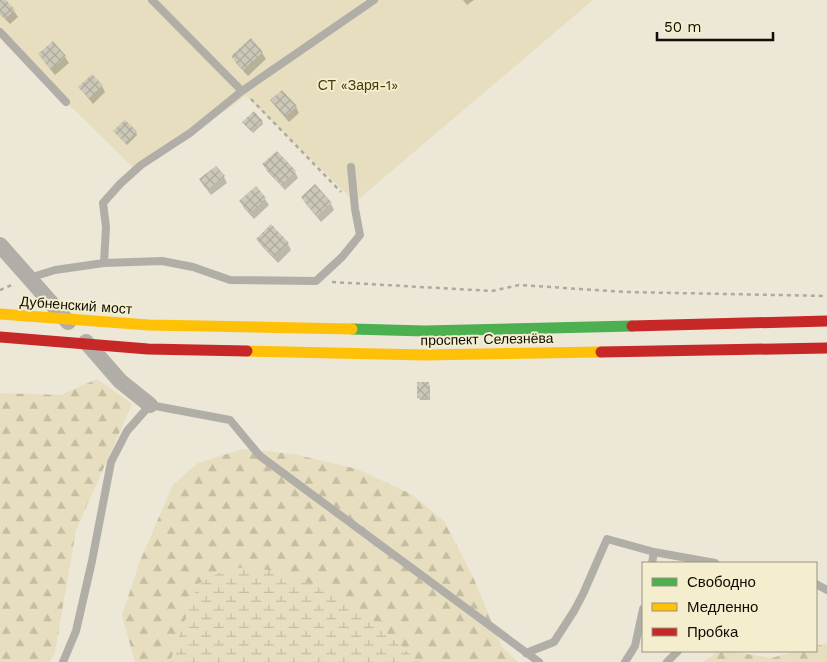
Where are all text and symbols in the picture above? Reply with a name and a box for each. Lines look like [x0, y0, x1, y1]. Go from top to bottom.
scale bar [657, 10, 773, 42]
text: 50 m [664, 18, 701, 36]
park label: СТ «Заря-1» [318, 77, 398, 93]
street label: Дубненский мост [19, 293, 133, 317]
street label: проспект Селезнёва [420, 330, 554, 348]
legend [642, 562, 817, 652]
text: Свободно [687, 573, 756, 591]
text: Медленно [687, 598, 758, 616]
text: Пробка [687, 623, 739, 641]

